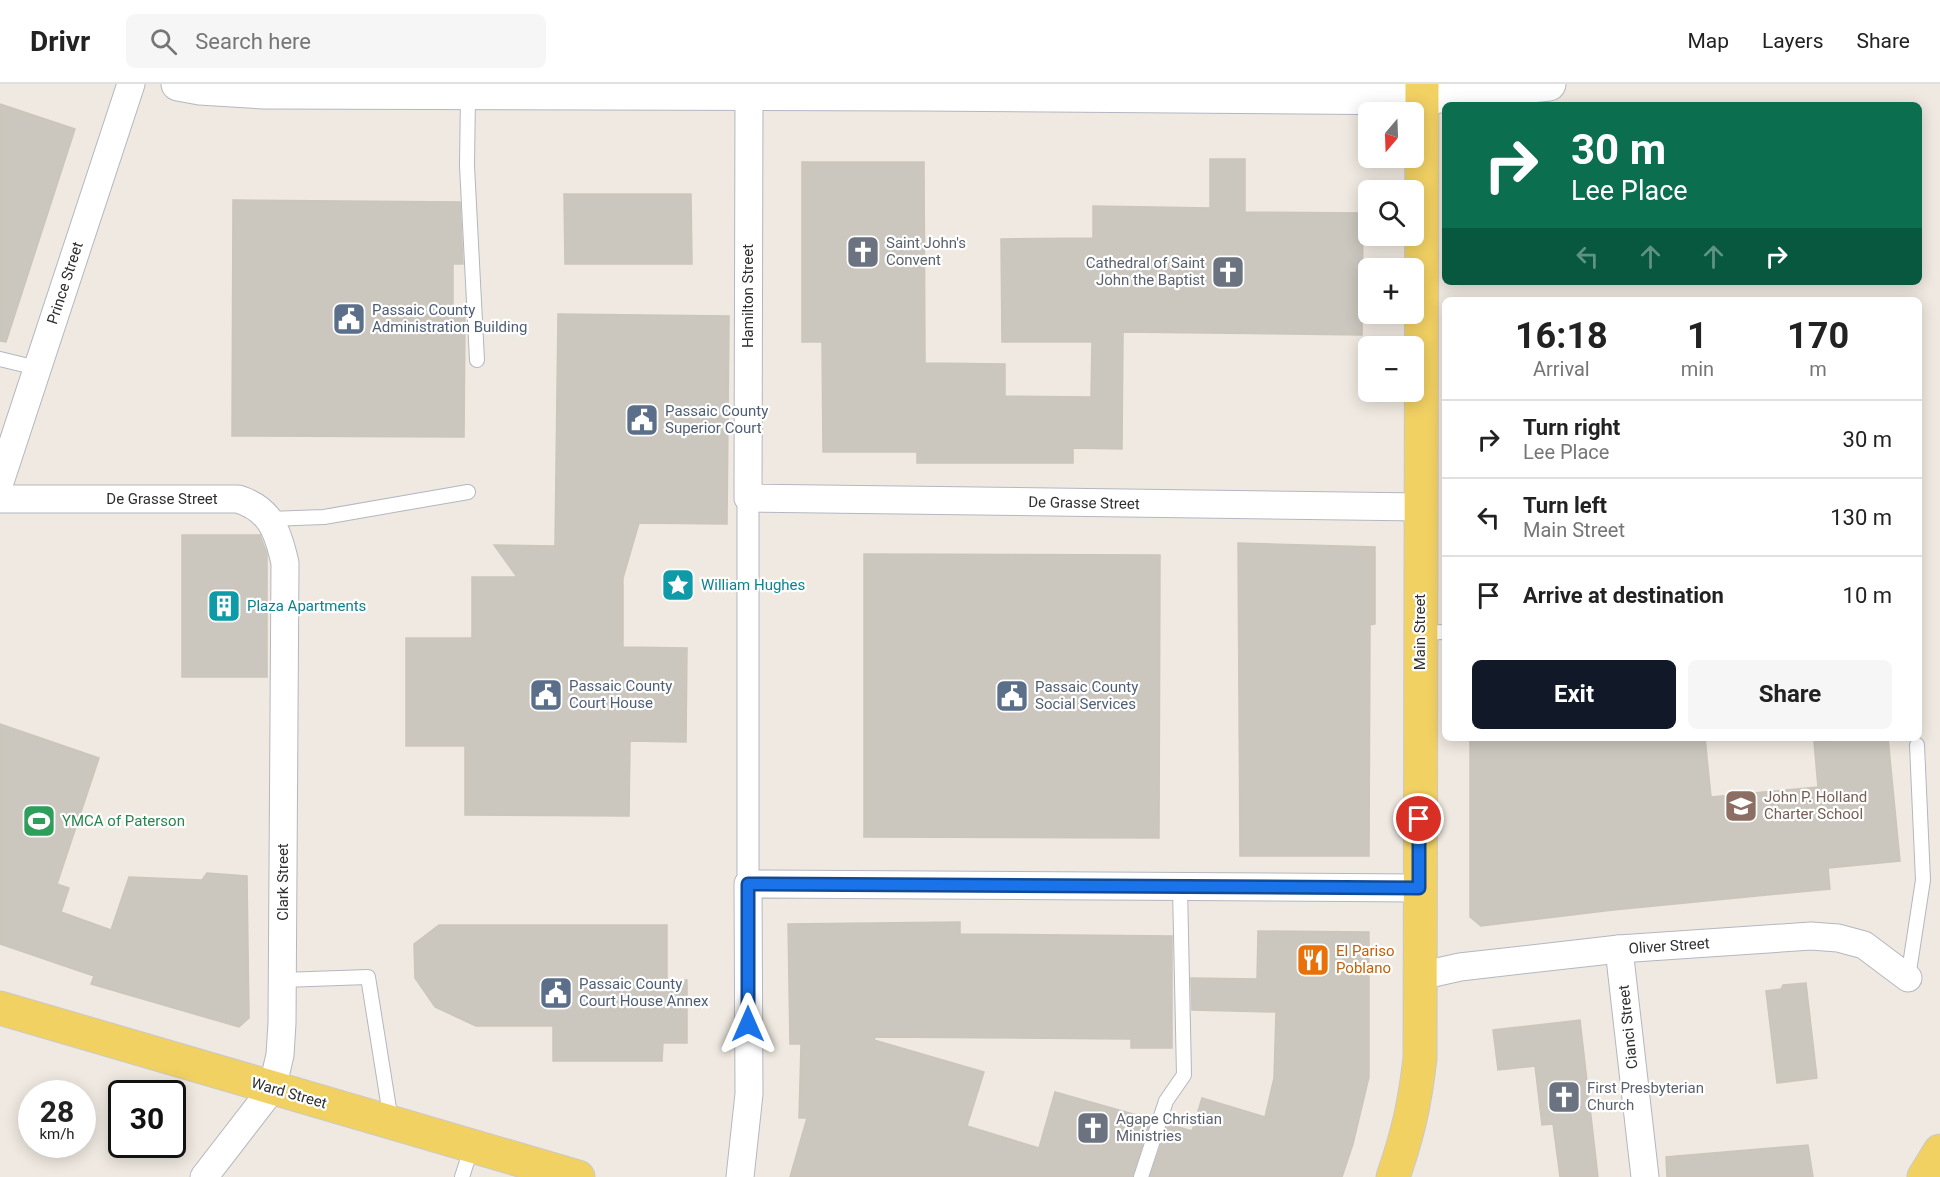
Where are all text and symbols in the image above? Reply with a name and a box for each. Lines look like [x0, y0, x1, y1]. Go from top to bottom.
search box [126, 14, 546, 68]
text: Drivr [30, 25, 90, 58]
icon: search [147, 25, 180, 58]
text: Search here [195, 29, 311, 54]
text: Map [1687, 29, 1729, 53]
text: Layers [1762, 29, 1823, 53]
text: Share [1856, 29, 1910, 53]
north arrow [1358, 102, 1424, 168]
map controls [1358, 102, 1424, 402]
text: 30 m [1571, 125, 1666, 174]
icon: right [1472, 126, 1550, 204]
text: Lee Place [1571, 175, 1688, 207]
button: search [1358, 180, 1424, 246]
church icon: Saint John's Convent [845, 234, 881, 270]
place label: Saint John's Convent [886, 234, 966, 269]
street label: Prince Street [43, 239, 87, 326]
icon: left [1571, 240, 1604, 273]
icon: ahead [1634, 240, 1667, 273]
icon: ahead [1697, 240, 1730, 273]
icon: right [1760, 240, 1793, 273]
street label: Hamilton Street [739, 244, 757, 348]
place label: Cathedral of Saint John the Baptist [1086, 254, 1205, 289]
church icon: Cathedral of Saint John the Baptist [1210, 254, 1246, 290]
button: + [1358, 258, 1424, 324]
public building icon: Passaic County Administration Building [331, 301, 367, 337]
place label: Passaic County Administration Building [372, 301, 527, 336]
text: 16:18 [1515, 315, 1608, 357]
text: 1 [1687, 315, 1708, 357]
text: 170 [1787, 315, 1849, 357]
button: − [1358, 336, 1424, 402]
text: Arrival [1533, 357, 1590, 381]
text: min [1681, 357, 1714, 381]
text: m [1809, 357, 1827, 381]
public building icon: Passaic County Superior Court [624, 402, 660, 438]
place label: Passaic County Superior Court [665, 402, 768, 437]
text: Turn right [1523, 415, 1620, 440]
icon: right [1472, 423, 1505, 456]
text: 30 m [1843, 427, 1892, 452]
text: Lee Place [1523, 440, 1609, 464]
street label: De Grasse Street [106, 490, 218, 508]
street label: De Grasse Street [1028, 493, 1140, 513]
text: Turn left [1523, 493, 1607, 518]
icon: left [1472, 501, 1505, 534]
text: 130 m [1830, 505, 1892, 530]
text: Main Street [1523, 518, 1625, 542]
place icon: William Hughes [660, 567, 696, 603]
place label: William Hughes [701, 576, 805, 594]
icon: arrive [1472, 579, 1505, 612]
text: Arrive at destination [1523, 583, 1724, 608]
text: 10 m [1843, 583, 1892, 608]
building icon: Plaza Apartments [206, 588, 242, 624]
street label: Main Street [1411, 594, 1429, 670]
place label: Plaza Apartments [247, 597, 366, 615]
button: Exit [1472, 660, 1676, 729]
button: Share [1688, 660, 1892, 729]
public building icon: Passaic County Court House [528, 677, 564, 713]
place label: Passaic County Court House [569, 677, 672, 712]
public building icon: Passaic County Social Services [994, 678, 1030, 714]
place label: Passaic County Social Services [1035, 678, 1138, 713]
school or university icon: John P. Holland Charter School [1723, 788, 1759, 824]
place label: John P. Holland Charter School [1764, 788, 1867, 823]
pin [1393, 793, 1444, 844]
icon: arrive [1402, 802, 1435, 835]
sports icon: YMCA of Paterson [21, 803, 57, 839]
place label: YMCA of Paterson [62, 812, 185, 830]
street label: Clark Street [274, 843, 292, 921]
street label: Oliver Street [1628, 934, 1710, 958]
restaurant icon: El Pariso Poblano [1295, 942, 1331, 978]
place label: El Pariso Poblano [1336, 942, 1394, 977]
public building icon: Passaic County Court House Annex [538, 975, 574, 1011]
place label: Passaic County Court House Annex [579, 975, 709, 1010]
street label: Cianci Street [1615, 984, 1641, 1070]
position arrow [716, 992, 780, 1056]
street label: Ward Street [249, 1074, 329, 1112]
church icon: First Presbyterian Church [1546, 1079, 1582, 1115]
place label: First Presbyterian Church [1587, 1079, 1704, 1114]
speed limit sign: 30 [108, 1080, 186, 1158]
text: 28 [40, 1094, 74, 1129]
church icon: Agape Christian Ministries [1075, 1110, 1111, 1146]
place label: Agape Christian Ministries [1116, 1110, 1222, 1145]
text: km/h [39, 1125, 75, 1143]

